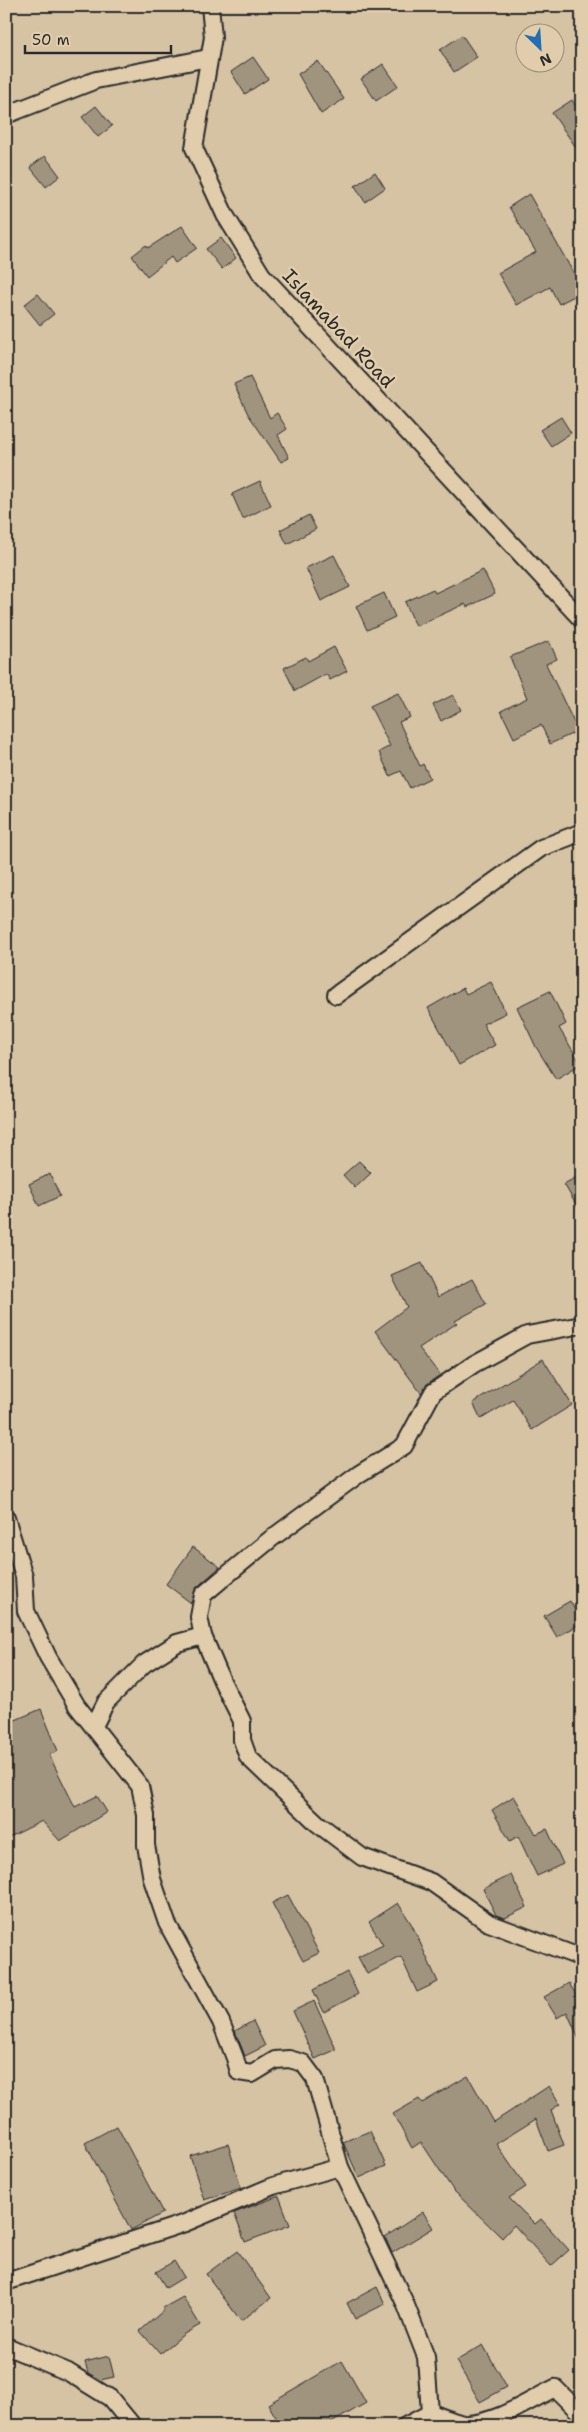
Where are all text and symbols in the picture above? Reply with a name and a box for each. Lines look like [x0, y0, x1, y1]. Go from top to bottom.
scale bar [25, 22, 171, 54]
north arrow [516, 22, 566, 72]
text: 50 m [32, 30, 70, 50]
text: N [537, 49, 554, 70]
street label: Islamabad Road [277, 264, 400, 393]

